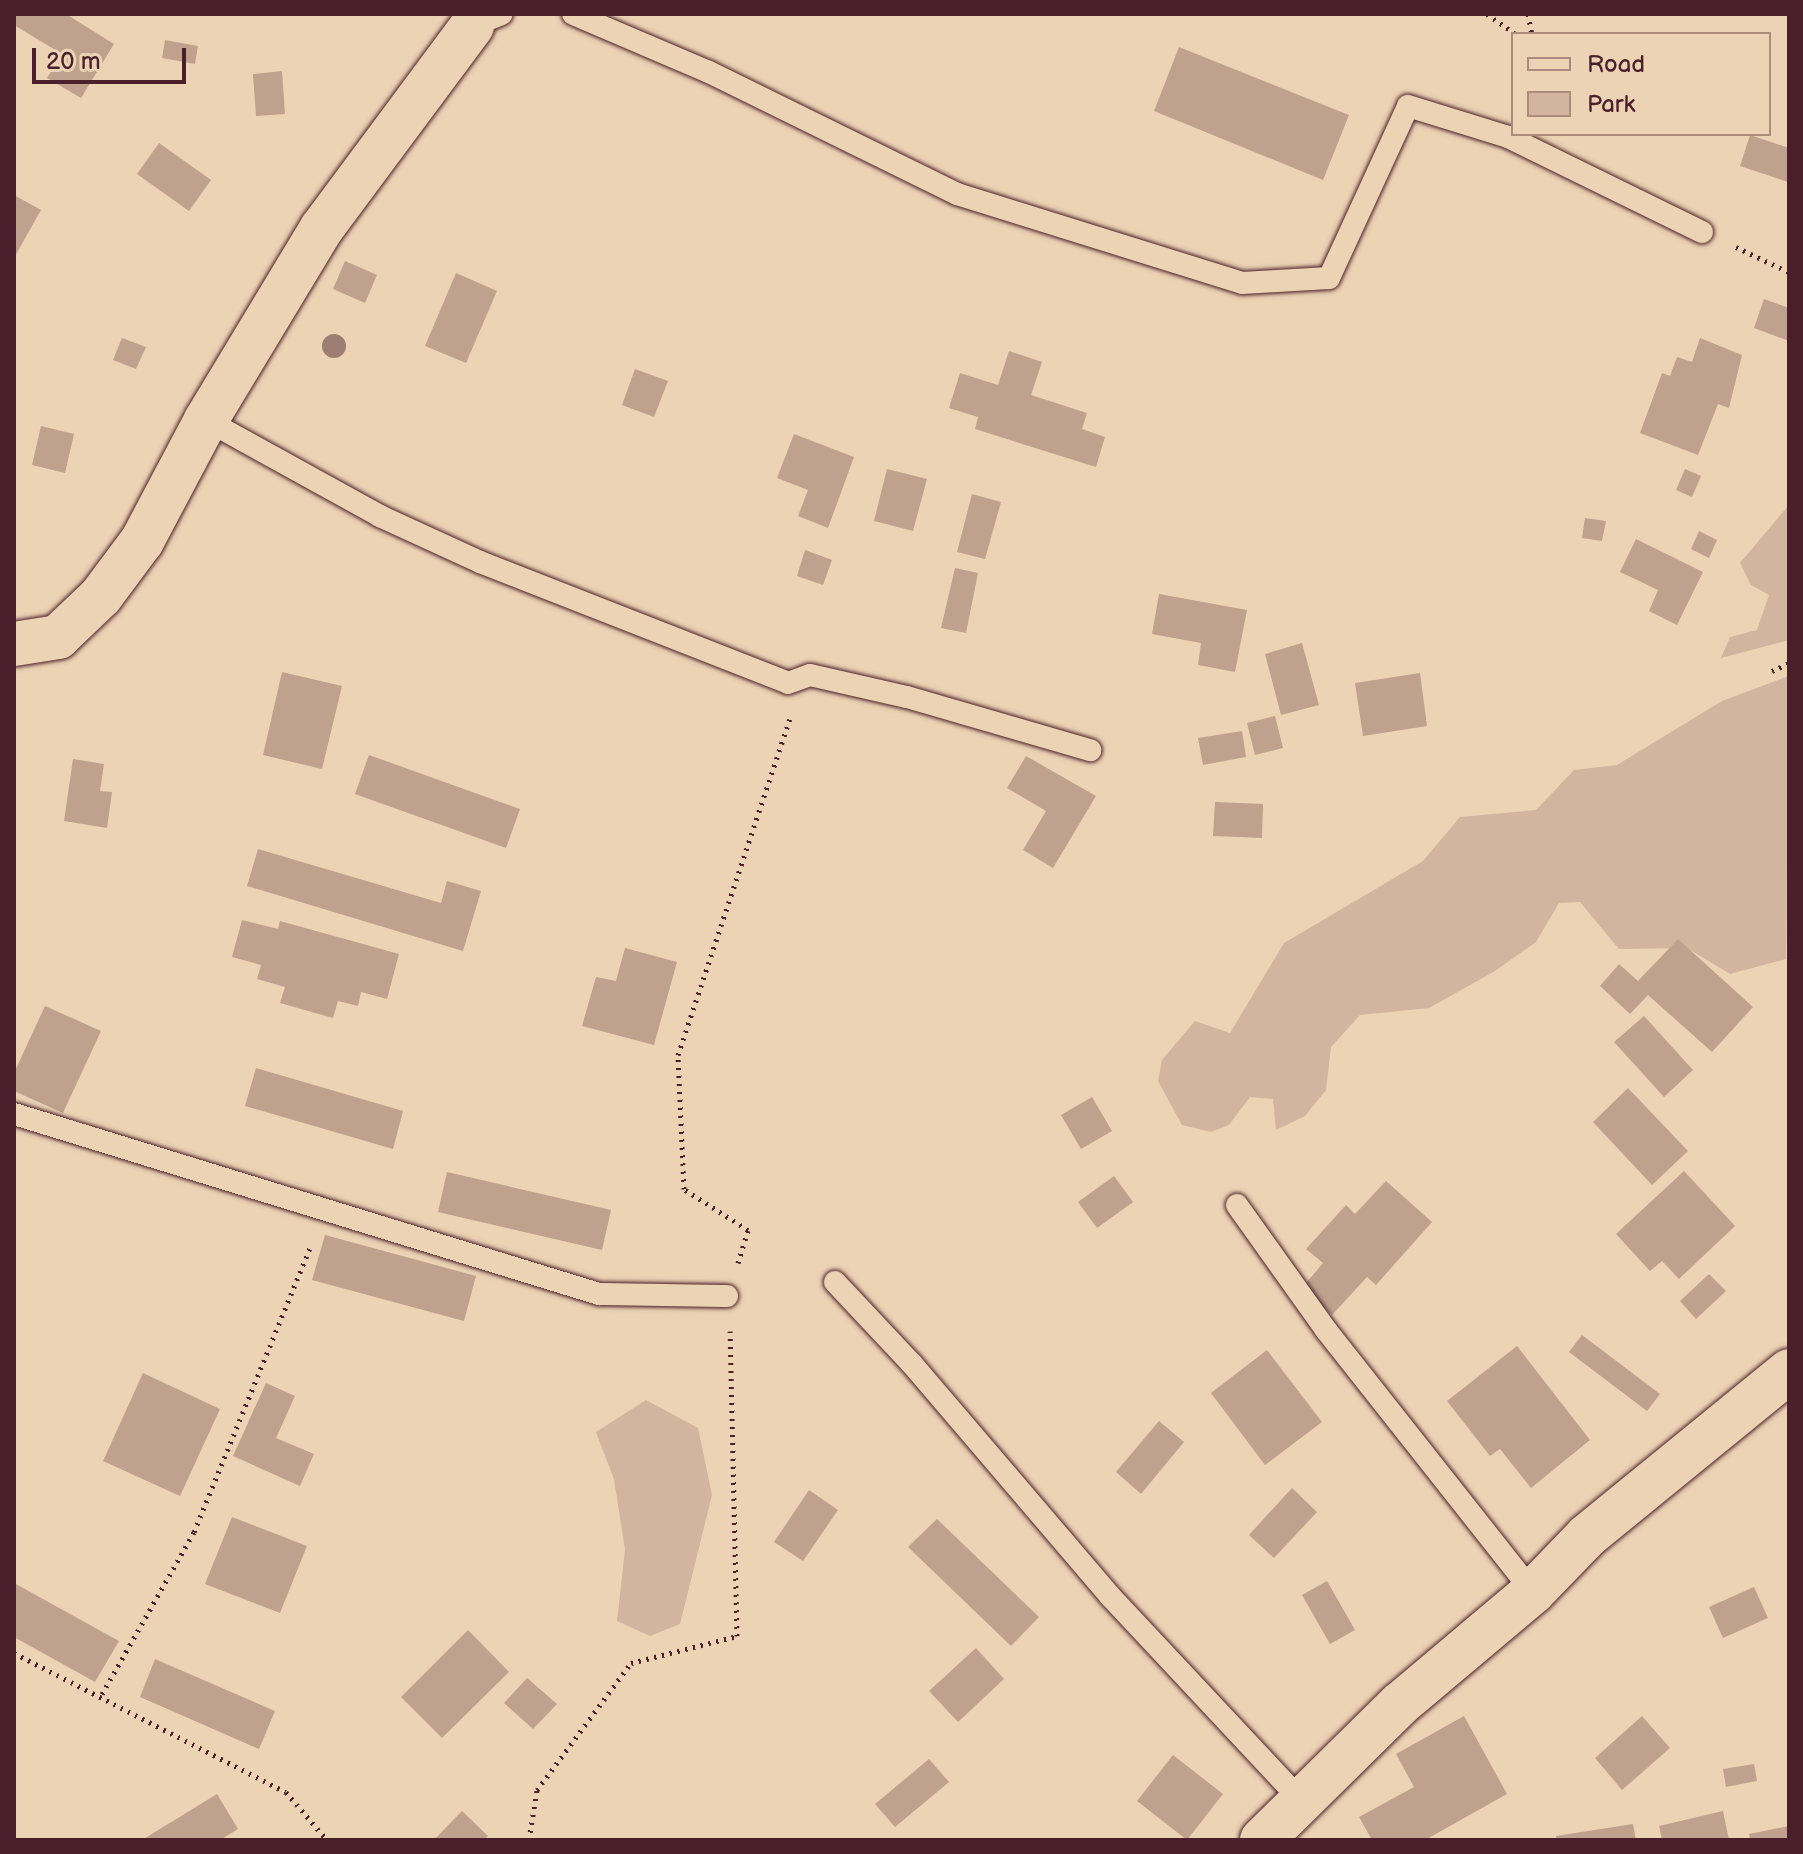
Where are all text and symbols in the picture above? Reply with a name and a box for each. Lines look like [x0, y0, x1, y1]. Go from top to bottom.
scale bar [36, 32, 190, 82]
legend [1511, 32, 1771, 136]
text: 20 m [46, 47, 101, 76]
text: Road [1587, 50, 1645, 79]
text: Park [1587, 90, 1635, 119]

